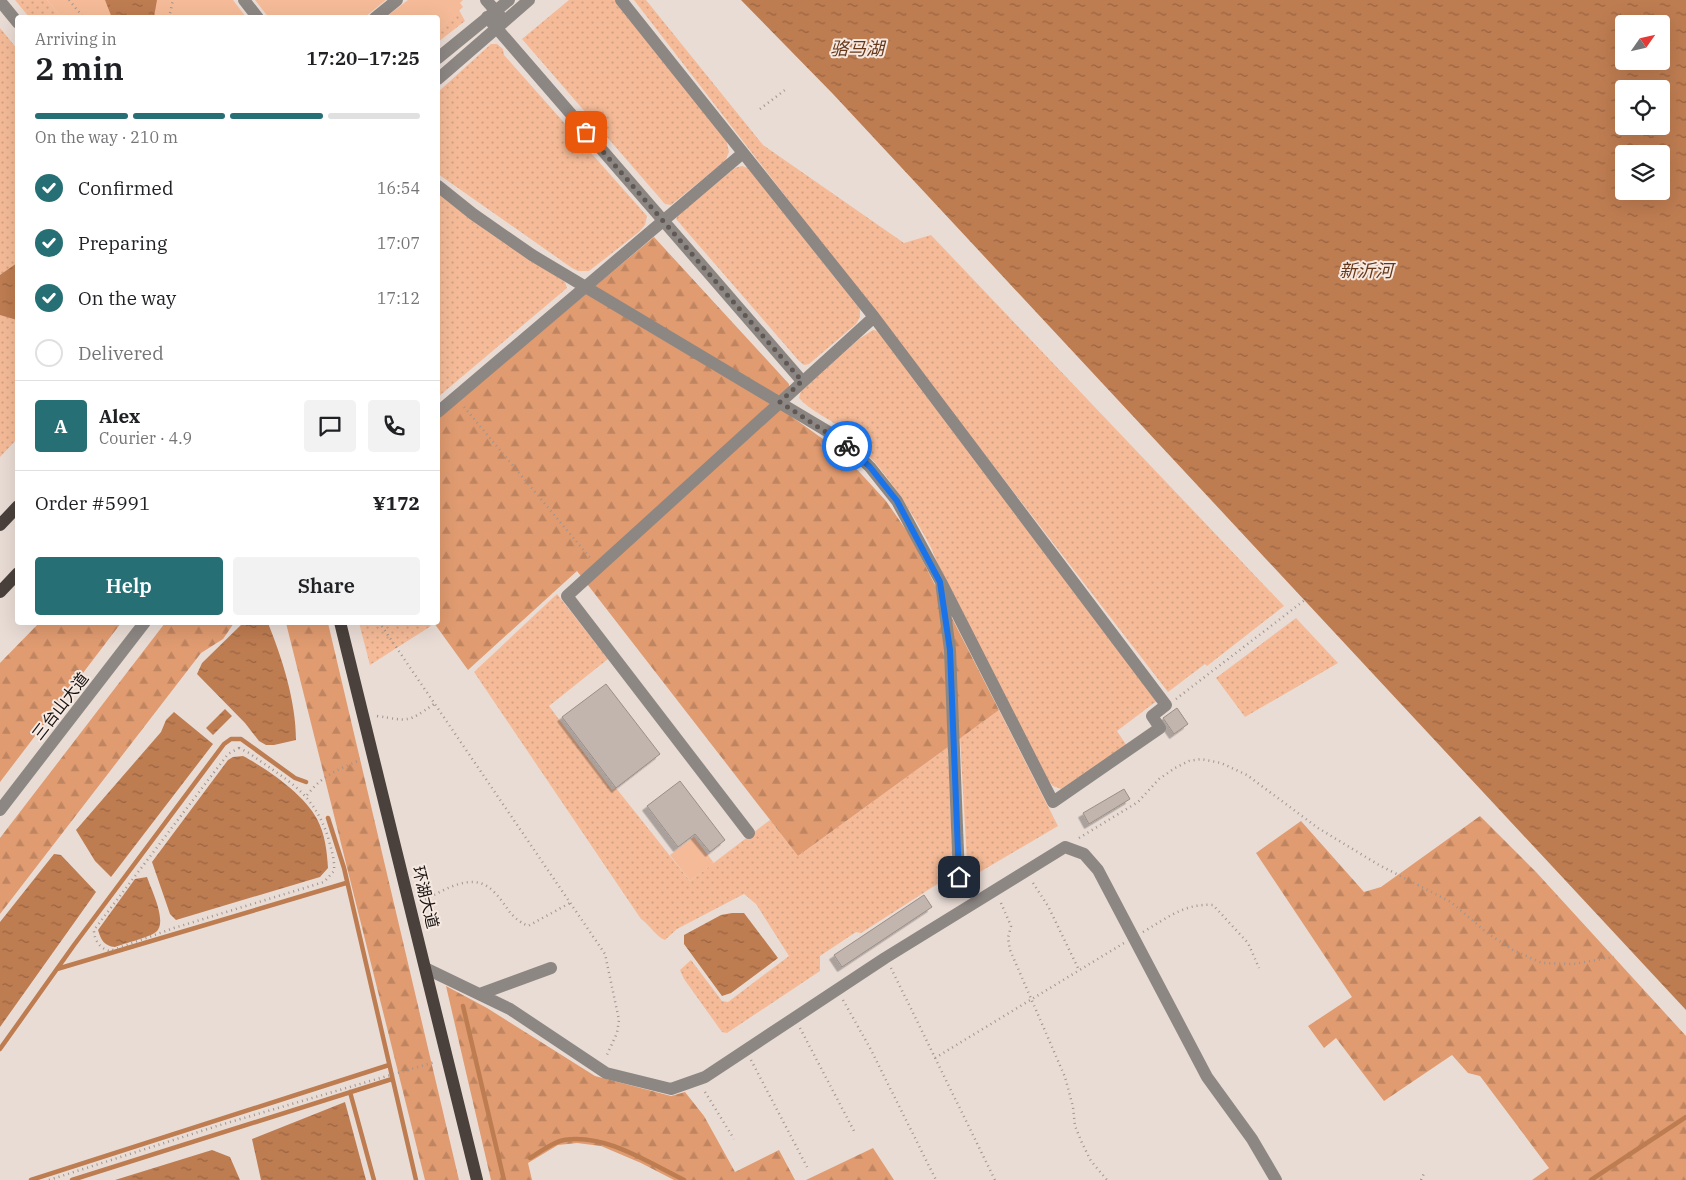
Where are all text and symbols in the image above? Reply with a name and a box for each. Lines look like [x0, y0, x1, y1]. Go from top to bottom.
north arrow [1615, 15, 1670, 70]
map controls [1615, 15, 1670, 200]
text: Arriving in [35, 29, 117, 49]
water label: 骆马湖 [830, 37, 887, 60]
text: 17:20–17:25 [306, 46, 420, 70]
text: 2 min [35, 47, 124, 89]
button: locate [1615, 80, 1670, 135]
pin [565, 111, 607, 153]
icon: bag [572, 118, 600, 146]
text: On the way · 210 m [35, 127, 178, 147]
button: layers [1615, 145, 1670, 200]
icon: check [35, 174, 63, 202]
text: Confirmed [78, 176, 173, 200]
text: 16:54 [377, 178, 420, 198]
icon: check [35, 229, 63, 257]
text: Preparing [78, 231, 167, 255]
text: 17:07 [377, 233, 420, 253]
water label: 新沂河 [1339, 259, 1396, 282]
icon: check [35, 284, 63, 312]
text: On the way [78, 286, 176, 310]
text: 17:12 [377, 288, 420, 308]
text: Delivered [78, 341, 164, 365]
button: chat [304, 400, 356, 452]
button: phone [368, 400, 420, 452]
text: Alex [99, 404, 140, 428]
text: A [54, 414, 68, 438]
courier [822, 421, 872, 471]
text: Courier · 4.9 [99, 428, 192, 448]
icon: bike [833, 432, 861, 460]
text: Order #5991 [35, 491, 150, 515]
text: ¥172 [373, 491, 420, 515]
button: Help [35, 557, 223, 615]
button: Share [233, 557, 420, 615]
street label: 三台山大道 [27, 668, 93, 744]
pin [938, 856, 980, 898]
icon: home [945, 863, 973, 891]
street label: 环湖大道 [409, 864, 443, 930]

